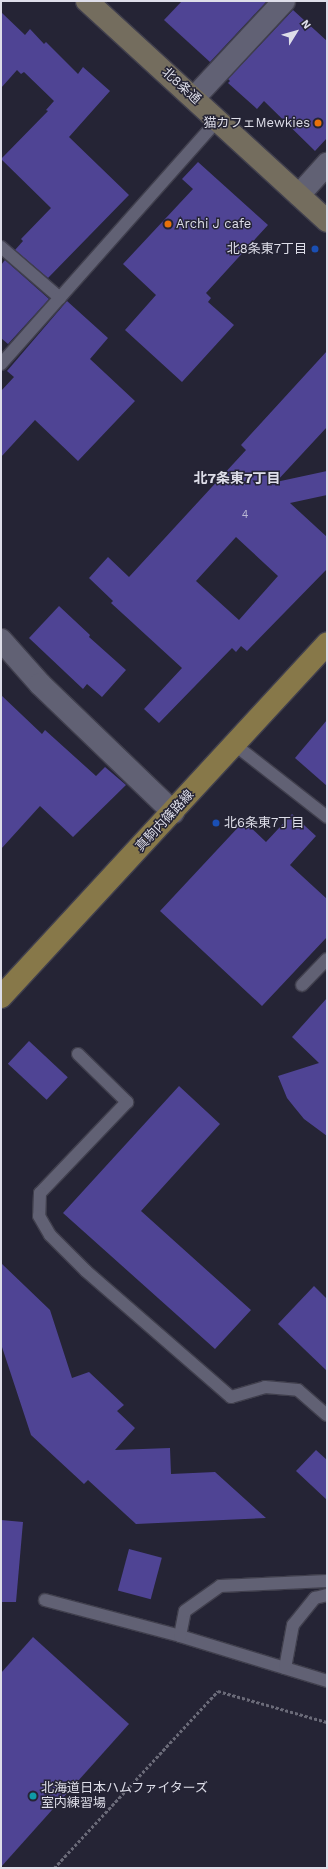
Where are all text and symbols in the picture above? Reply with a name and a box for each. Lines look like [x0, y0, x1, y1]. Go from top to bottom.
north arrow [276, 12, 316, 52]
text: N [298, 17, 314, 32]
street label: 北8条通 [158, 64, 204, 108]
place label: 猫カフェMewkies [204, 115, 310, 131]
marker: 猫カフェMewkies [313, 118, 323, 128]
place label: Archi J cafe [176, 216, 252, 232]
marker: Archi J cafe [163, 219, 173, 229]
place label: 北8条東7丁目 [227, 241, 307, 257]
marker: 北8条東7丁目 [310, 244, 320, 254]
district label: 北7条東7丁目 [193, 470, 281, 486]
house number: 4 [242, 508, 248, 522]
street label: 真駒内篠路線 [133, 787, 197, 855]
place label: 北6条東7丁目 [224, 815, 304, 831]
marker: 北6条東7丁目 [211, 818, 221, 828]
place label: 北海道日本ハムファイターズ 室内練習場 [41, 1781, 210, 1812]
marker: 北海道日本ハムファイターズ 室内練習場 [28, 1791, 38, 1801]

